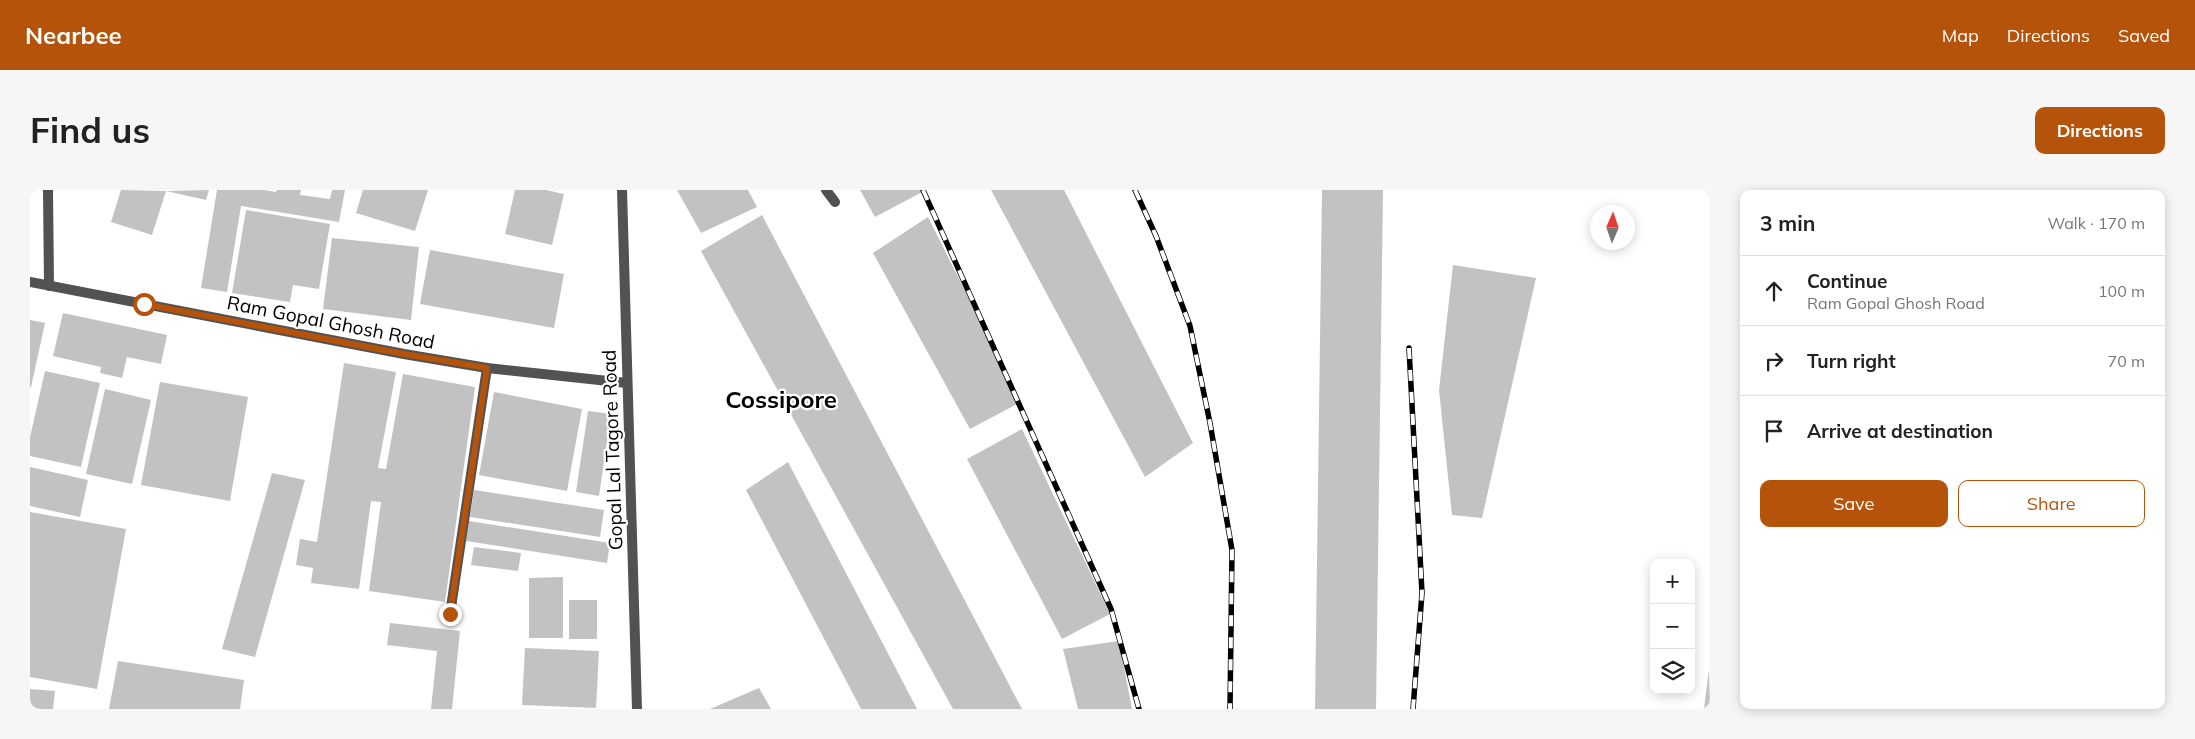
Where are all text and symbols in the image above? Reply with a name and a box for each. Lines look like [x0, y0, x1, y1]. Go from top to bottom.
text: Nearbee [25, 20, 122, 50]
text: Map [1942, 24, 1979, 47]
text: Directions [2007, 24, 2090, 47]
text: Saved [2118, 24, 2170, 47]
button: Directions [2035, 107, 2165, 154]
text: Find us [30, 108, 150, 152]
north arrow [1590, 205, 1635, 250]
text: 3 min [1760, 210, 1815, 236]
text: Walk · 170 m [2047, 213, 2145, 233]
text: Continue [1807, 269, 1887, 293]
icon: ahead [1760, 277, 1788, 305]
text: 100 m [2098, 281, 2145, 301]
street label: Ram Gopal Ghosh Road [225, 290, 437, 354]
route start [133, 293, 156, 316]
text: Ram Gopal Ghosh Road [1807, 293, 1985, 313]
icon: right [1760, 347, 1788, 375]
street label: Gopal Lal Tagore Road [597, 349, 627, 551]
text: Turn right [1807, 349, 1896, 373]
text: 70 m [2108, 351, 2145, 371]
district label: Cossipore [725, 384, 837, 414]
icon: arrive [1760, 417, 1788, 445]
text: Arrive at destination [1807, 419, 1993, 443]
button: Save [1760, 480, 1948, 527]
button: Share [1958, 480, 2145, 527]
map controls [1650, 559, 1695, 694]
button: + [1650, 559, 1695, 604]
route end [439, 603, 462, 626]
button: − [1650, 604, 1695, 649]
button: layers [1650, 649, 1695, 694]

